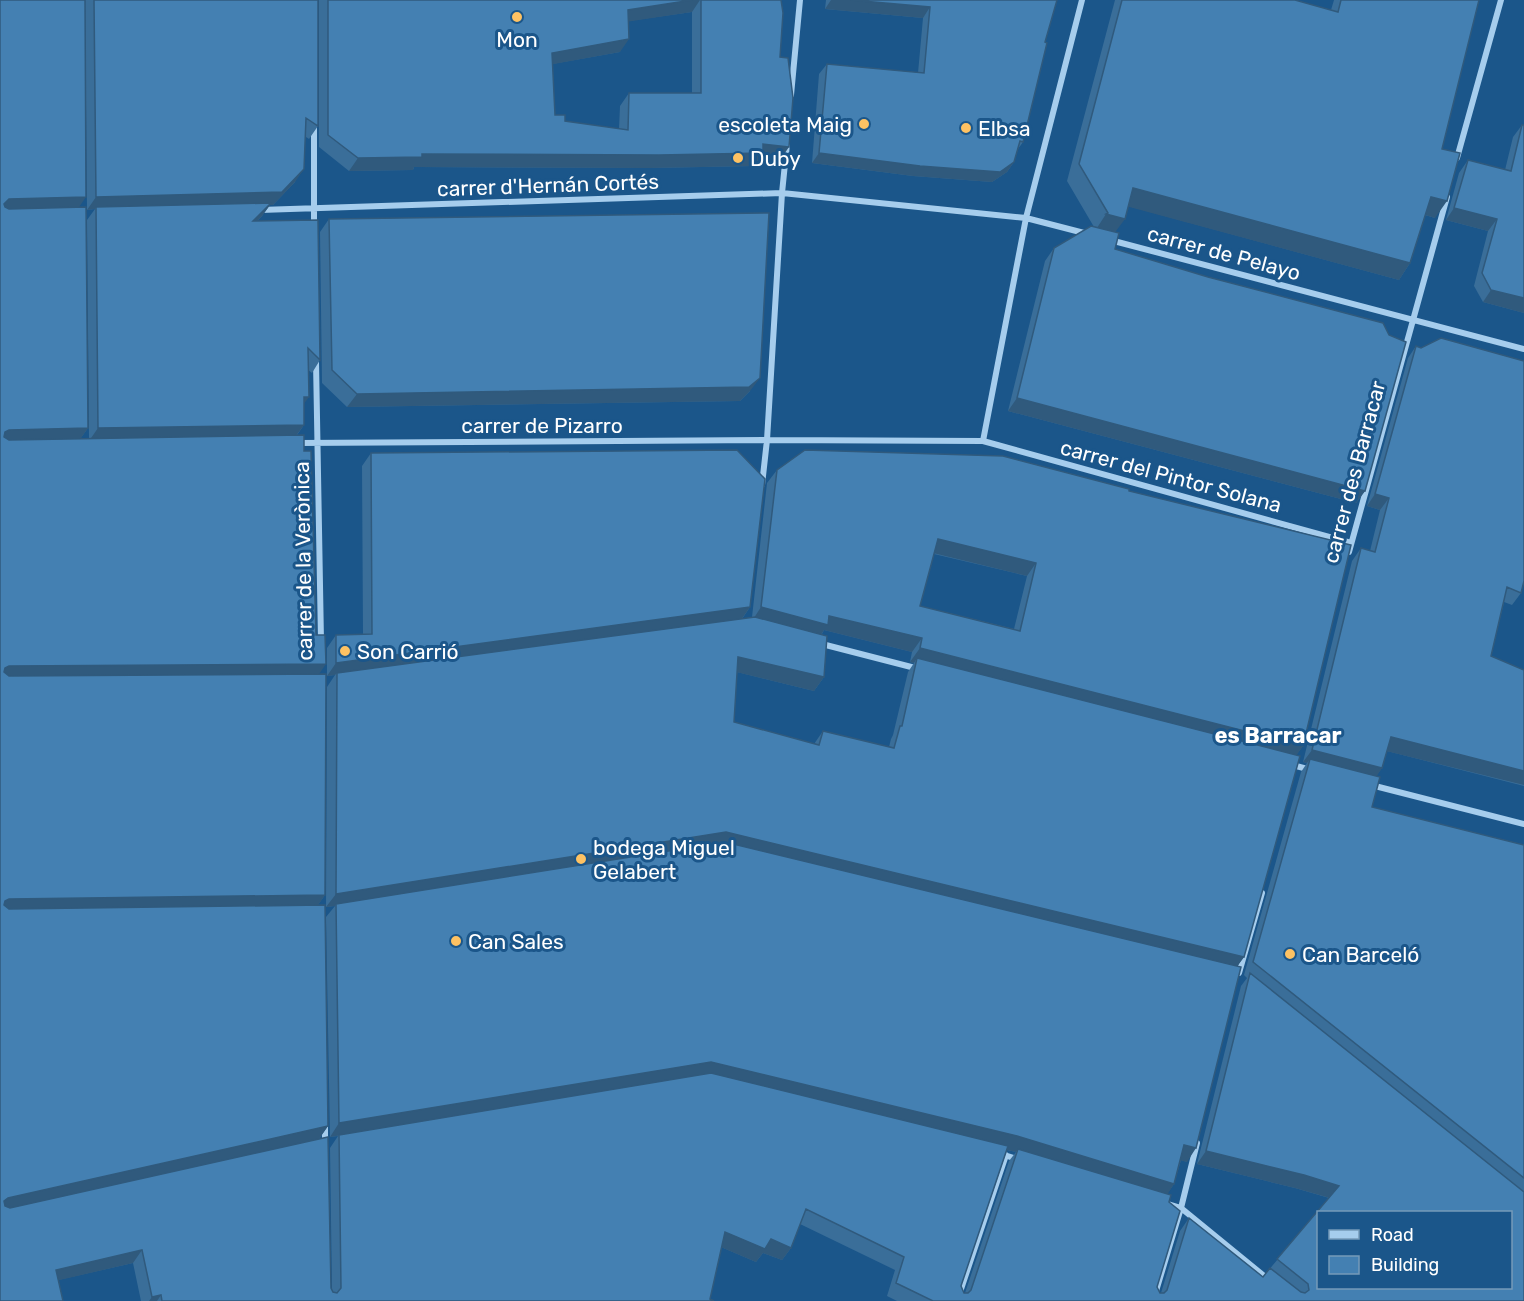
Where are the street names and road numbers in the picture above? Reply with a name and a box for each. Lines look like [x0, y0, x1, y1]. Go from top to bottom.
street label: carrer d'Hernán Cortés [437, 169, 659, 201]
street label: carrer de Pelayo [1145, 221, 1303, 285]
street label: carrer des Barracar [1318, 378, 1390, 566]
street label: carrer de Pizarro [461, 413, 623, 438]
street label: carrer del Pintor Solana [1058, 434, 1284, 518]
street label: carrer de la Verònica [289, 461, 317, 661]

